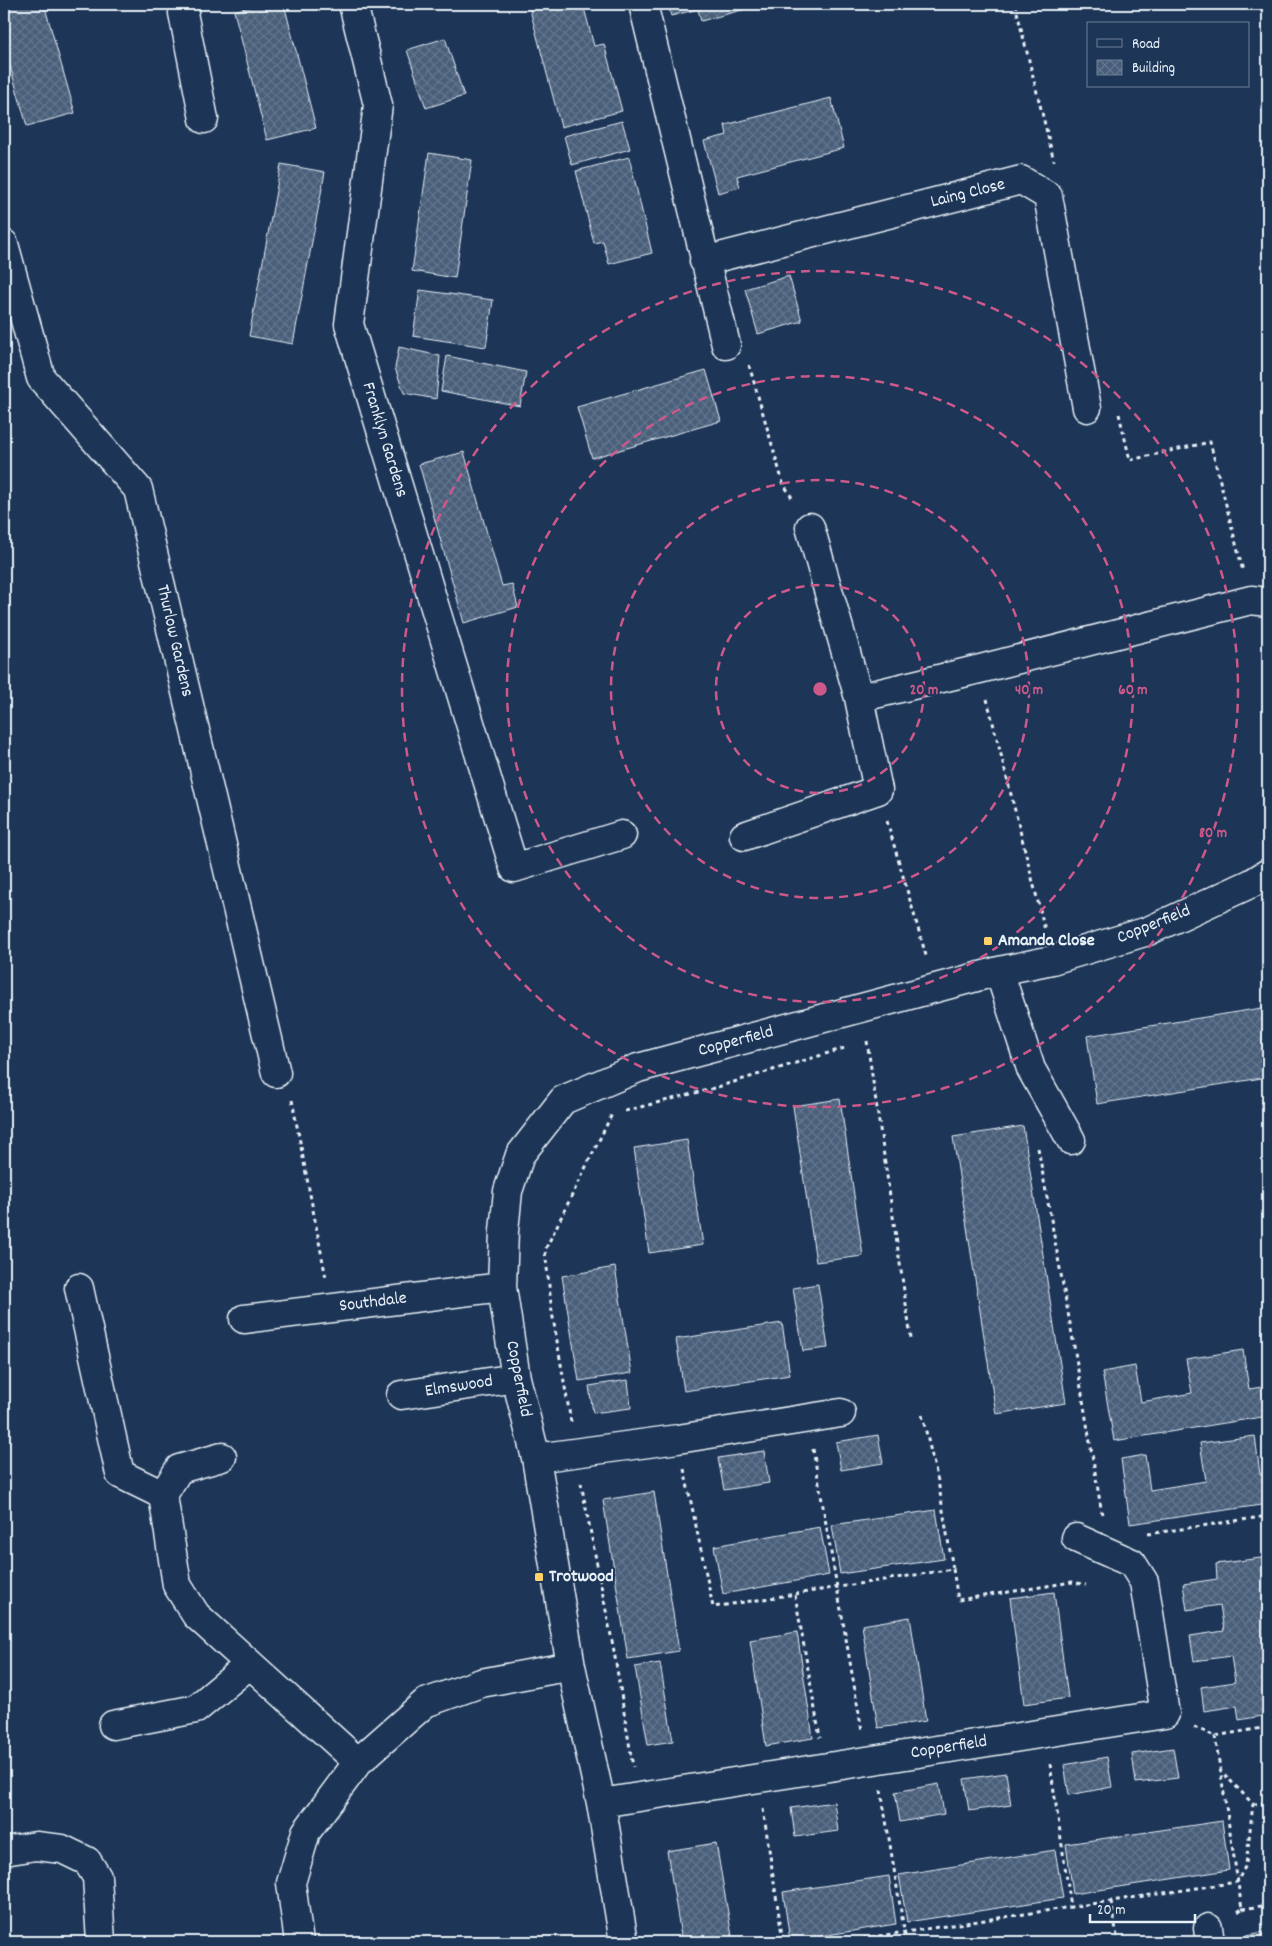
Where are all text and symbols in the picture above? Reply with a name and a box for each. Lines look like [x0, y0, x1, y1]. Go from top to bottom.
legend [1087, 22, 1250, 88]
text: Road [1132, 34, 1160, 56]
text: Building [1132, 58, 1175, 80]
street label: Laing Close [928, 173, 1008, 215]
street label: Franklyn Gardens [355, 379, 413, 501]
street label: Thurlow Gardens [149, 582, 199, 700]
centre of rings [811, 680, 829, 698]
text: 20 m [910, 680, 938, 702]
text: 40 m [1015, 680, 1043, 702]
text: 60 m [1118, 680, 1148, 702]
text: 80 m [1199, 823, 1227, 845]
street label: Copperfield [1114, 899, 1194, 951]
place label: Amanda Close [998, 929, 1095, 954]
marker: Amanda Close [982, 935, 994, 947]
street label: Copperfield [696, 1020, 776, 1064]
street label: Southdale [338, 1286, 408, 1320]
street label: Copperfield [498, 1339, 538, 1419]
street label: Elmswood [423, 1369, 495, 1405]
place label: Trotwood [549, 1565, 614, 1590]
marker: Trotwood [533, 1571, 545, 1583]
street label: Copperfield [909, 1730, 989, 1766]
scale bar [1090, 1891, 1194, 1923]
text: 20 m [1097, 1900, 1125, 1922]

